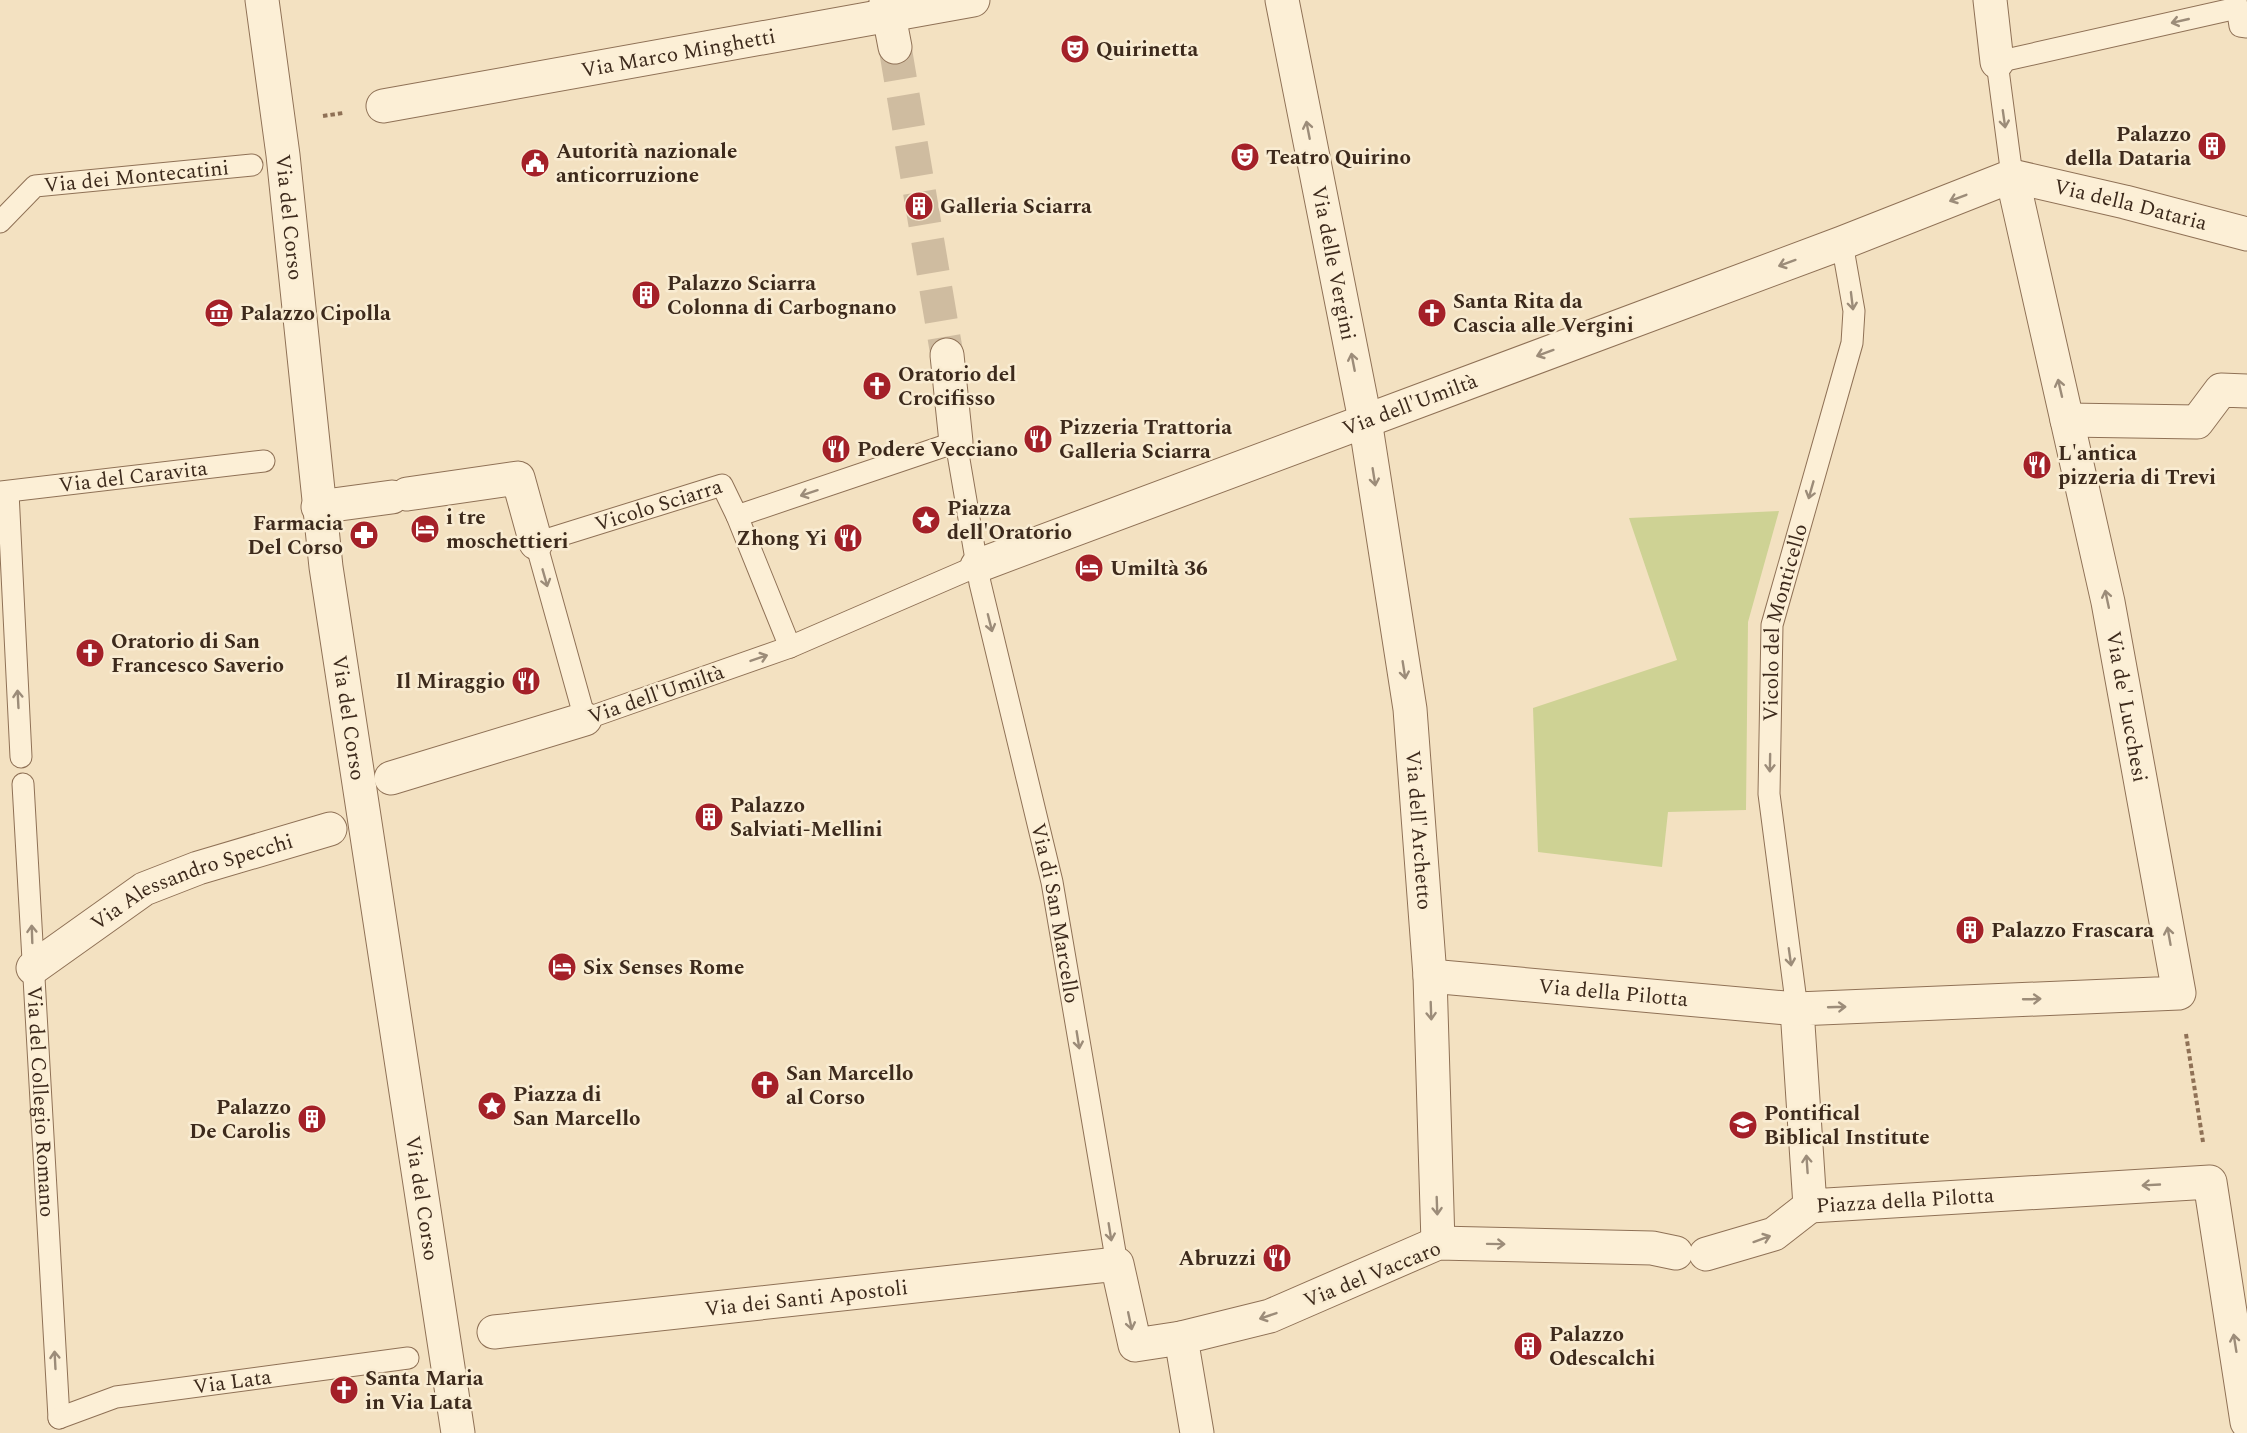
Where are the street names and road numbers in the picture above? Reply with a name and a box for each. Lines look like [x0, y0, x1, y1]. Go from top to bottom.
street label: Via Marco Minghetti [579, 21, 778, 87]
street label: Via dei Montecatini [42, 152, 230, 202]
street label: Via del Corso [266, 153, 311, 282]
street label: Via della Dataria [2051, 171, 2211, 240]
street label: Via delle Vergini [1302, 183, 1364, 343]
street label: Via dell'Umiltà [1338, 365, 1483, 445]
street label: Via del Caravita [57, 453, 210, 502]
street label: Vicolo Sciarra [591, 471, 727, 541]
street label: Vicolo del Monticello [1755, 520, 1817, 722]
street label: Via de' Lucchesi [2097, 628, 2155, 785]
street label: Via del Corso [323, 653, 373, 783]
street label: Via dell'Umiltà [584, 656, 729, 733]
street label: Via dell'Archetto [1396, 749, 1440, 911]
street label: Via di San Marcello [1021, 820, 1087, 1006]
street label: Via Alessandro Specchi [84, 826, 297, 939]
street label: Via della Pilotta [1537, 971, 1690, 1016]
street label: Via del Collegio Romano [17, 985, 63, 1218]
street label: Via del Corso [396, 1133, 447, 1263]
street label: Piazza della Pilotta [1815, 1180, 1996, 1223]
street label: Via del Vaccaro [1299, 1233, 1446, 1317]
street label: Via dei Santi Apostoli [703, 1272, 910, 1326]
street label: Via Lata [191, 1361, 274, 1404]

